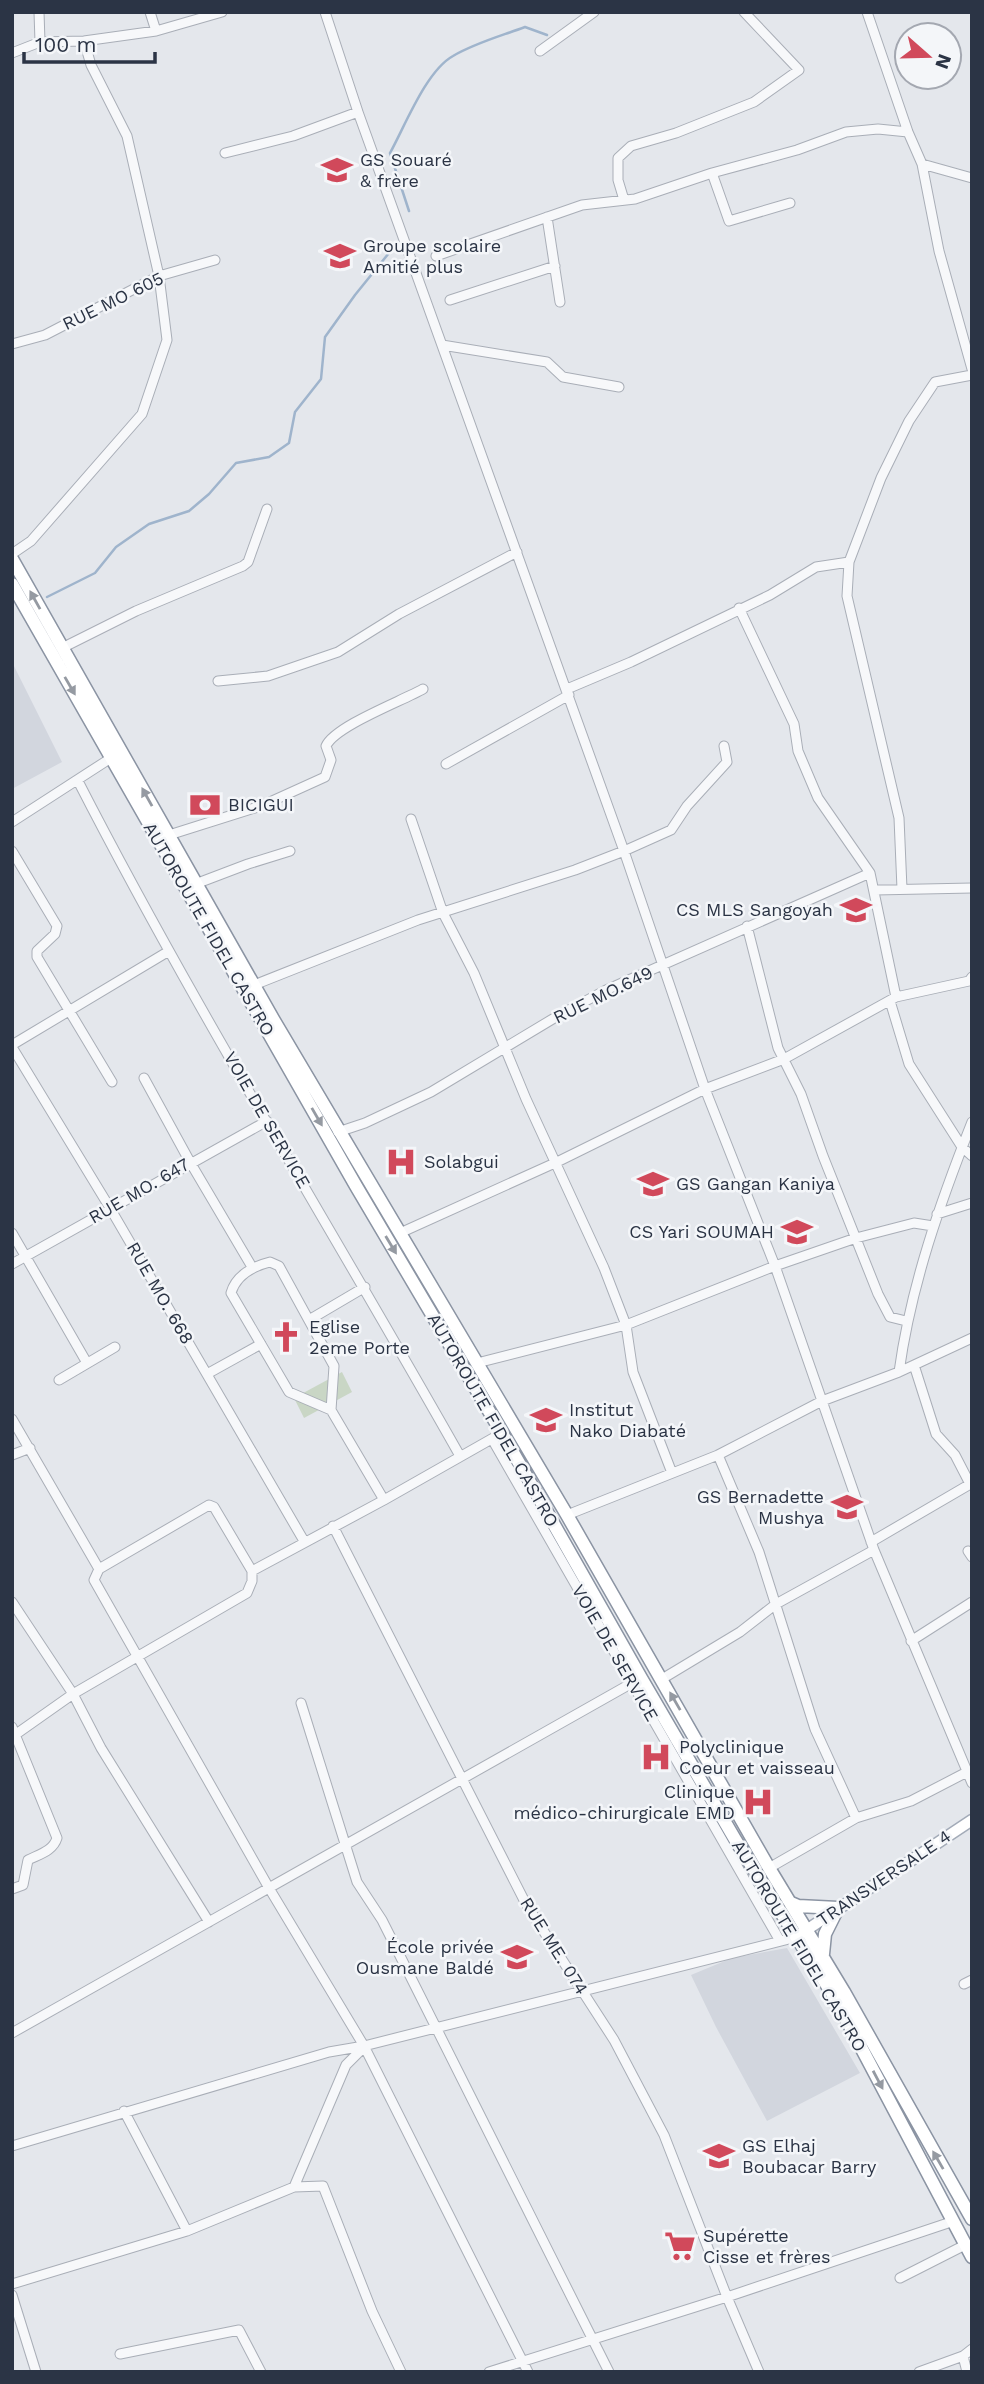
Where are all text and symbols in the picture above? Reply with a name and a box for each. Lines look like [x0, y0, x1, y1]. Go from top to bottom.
scale bar [24, 21, 156, 65]
north arrow [893, 21, 963, 91]
text: 100 m [35, 32, 97, 57]
text: N [930, 51, 957, 72]
place label: GS Souaré & frère [360, 149, 452, 191]
school or university icon: GS Souaré & frère [320, 153, 354, 187]
place label: Groupe scolaire Amitié plus [363, 235, 501, 277]
school or university icon: Groupe scolaire Amitié plus [323, 239, 357, 273]
street label: RUE MO 605 [59, 267, 167, 334]
one-way arrow [29, 590, 41, 609]
one-way arrow [64, 676, 76, 696]
one-way arrow [141, 788, 154, 807]
bank icon: BICIGUI [188, 788, 222, 822]
place label: BICIGUI [228, 794, 294, 815]
street label: AUTOROUTE FIDEL CASTRO [140, 818, 279, 1039]
school or university icon: CS MLS Sangoyah [839, 893, 873, 927]
place label: CS MLS Sangoyah [676, 899, 833, 920]
street label: RUE MO.649 [550, 961, 656, 1028]
street label: VOIE DE SERVICE [220, 1048, 315, 1192]
one-way arrow [311, 1108, 323, 1127]
hospital icon: Solabgui [384, 1145, 418, 1179]
place label: Solabgui [424, 1151, 499, 1172]
street label: RUE MO. 647 [85, 1153, 193, 1228]
school or university icon: GS Gangan Kaniya [636, 1167, 670, 1201]
place label: GS Gangan Kaniya [676, 1173, 835, 1194]
school or university icon: CS Yari SOUMAH [780, 1215, 814, 1249]
place label: CS Yari SOUMAH [629, 1221, 774, 1242]
one-way arrow [385, 1235, 397, 1254]
street label: RUE MO. 668 [123, 1238, 198, 1348]
street label: AUTOROUTE FIDEL CASTRO [424, 1309, 563, 1530]
place label: Eglise 2eme Porte [309, 1316, 410, 1358]
church icon: Eglise 2eme Porte [269, 1320, 303, 1354]
place label: Institut Nako Diabaté [569, 1399, 686, 1441]
school or university icon: Institut Nako Diabaté [529, 1403, 563, 1437]
place label: GS Bernadette Mushya [697, 1486, 824, 1528]
school or university icon: GS Bernadette Mushya [830, 1490, 864, 1524]
street label: VOIE DE SERVICE [568, 1581, 663, 1725]
one-way arrow [668, 1692, 681, 1711]
place label: Polyclinique Coeur et vaisseau [679, 1736, 835, 1778]
hospital icon: Polyclinique Coeur et vaisseau [639, 1740, 673, 1774]
place label: Clinique médico-chirurgicale EMD [513, 1781, 735, 1823]
hospital icon: Clinique médico-chirurgicale EMD [741, 1785, 775, 1819]
street label: TRANSVERSALE 4 [813, 1825, 955, 1930]
street label: AUTOROUTE FIDEL CASTRO [728, 1836, 871, 2055]
street label: RUE ME. 074 [516, 1893, 593, 1998]
place label: École privée Ousmane Baldé [356, 1936, 494, 1978]
school or university icon: École privée Ousmane Baldé [500, 1940, 534, 1974]
one-way arrow [872, 2070, 884, 2090]
place label: GS Elhaj Boubacar Barry [742, 2135, 877, 2177]
school or university icon: GS Elhaj Boubacar Barry [702, 2139, 736, 2173]
one-way arrow [932, 2150, 944, 2169]
place label: Supérette Cisse et frères [703, 2225, 831, 2267]
supermarket icon: Supérette Cisse et frères [663, 2229, 697, 2263]

